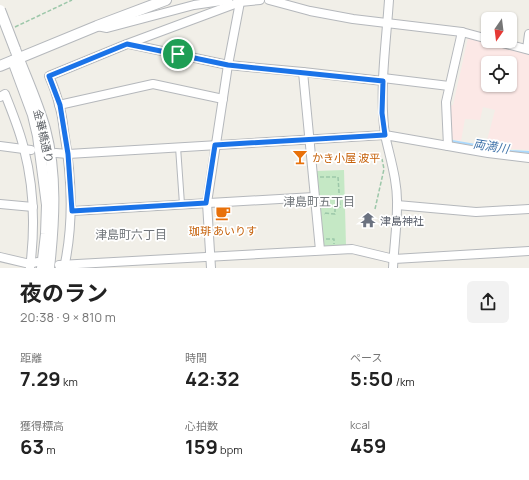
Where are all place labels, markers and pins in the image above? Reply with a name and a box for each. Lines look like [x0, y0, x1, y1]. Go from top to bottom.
pin [161, 37, 195, 71]
bar icon: かき小屋 波平 [291, 148, 309, 166]
place label: かき小屋 波平 [312, 150, 380, 165]
cafe icon: 珈琲 あいりす [214, 204, 232, 222]
temple icon: 津島神社 [359, 211, 377, 229]
place label: 津島神社 [380, 213, 424, 228]
place label: 珈琲 あいりす [189, 223, 257, 238]

